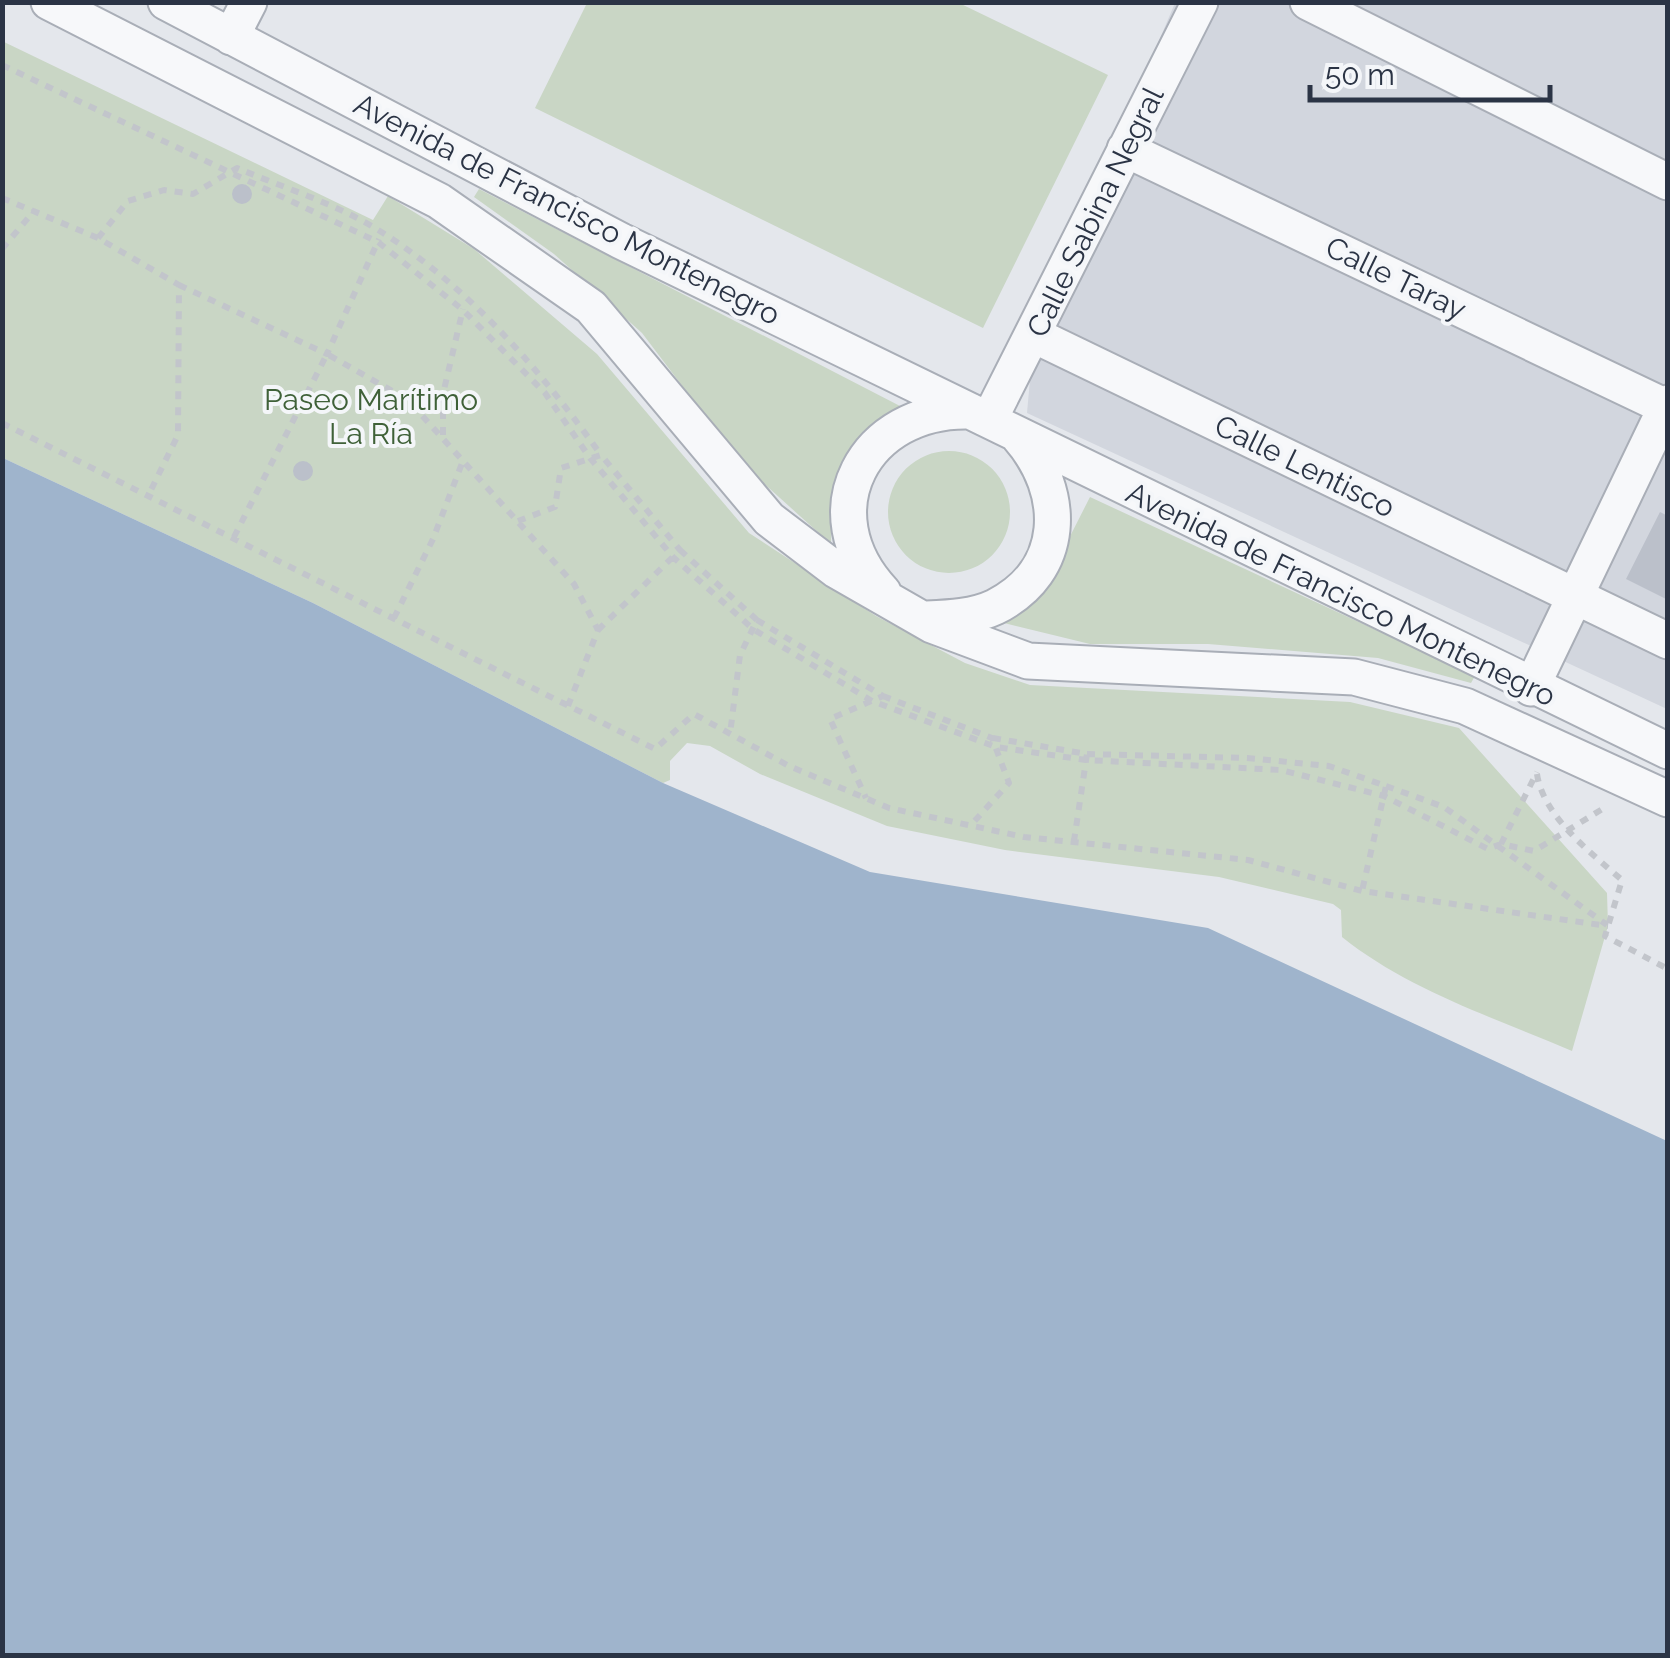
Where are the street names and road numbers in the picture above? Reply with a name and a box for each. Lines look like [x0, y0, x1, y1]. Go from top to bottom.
street label: Calle Sabina Negral [1019, 81, 1171, 343]
street label: Avenida de Francisco Montenegro [348, 86, 786, 332]
street label: Calle Taray [1320, 229, 1472, 327]
street label: Calle Lentisco [1209, 407, 1401, 525]
street label: Avenida de Francisco Montenegro [1121, 475, 1561, 713]

